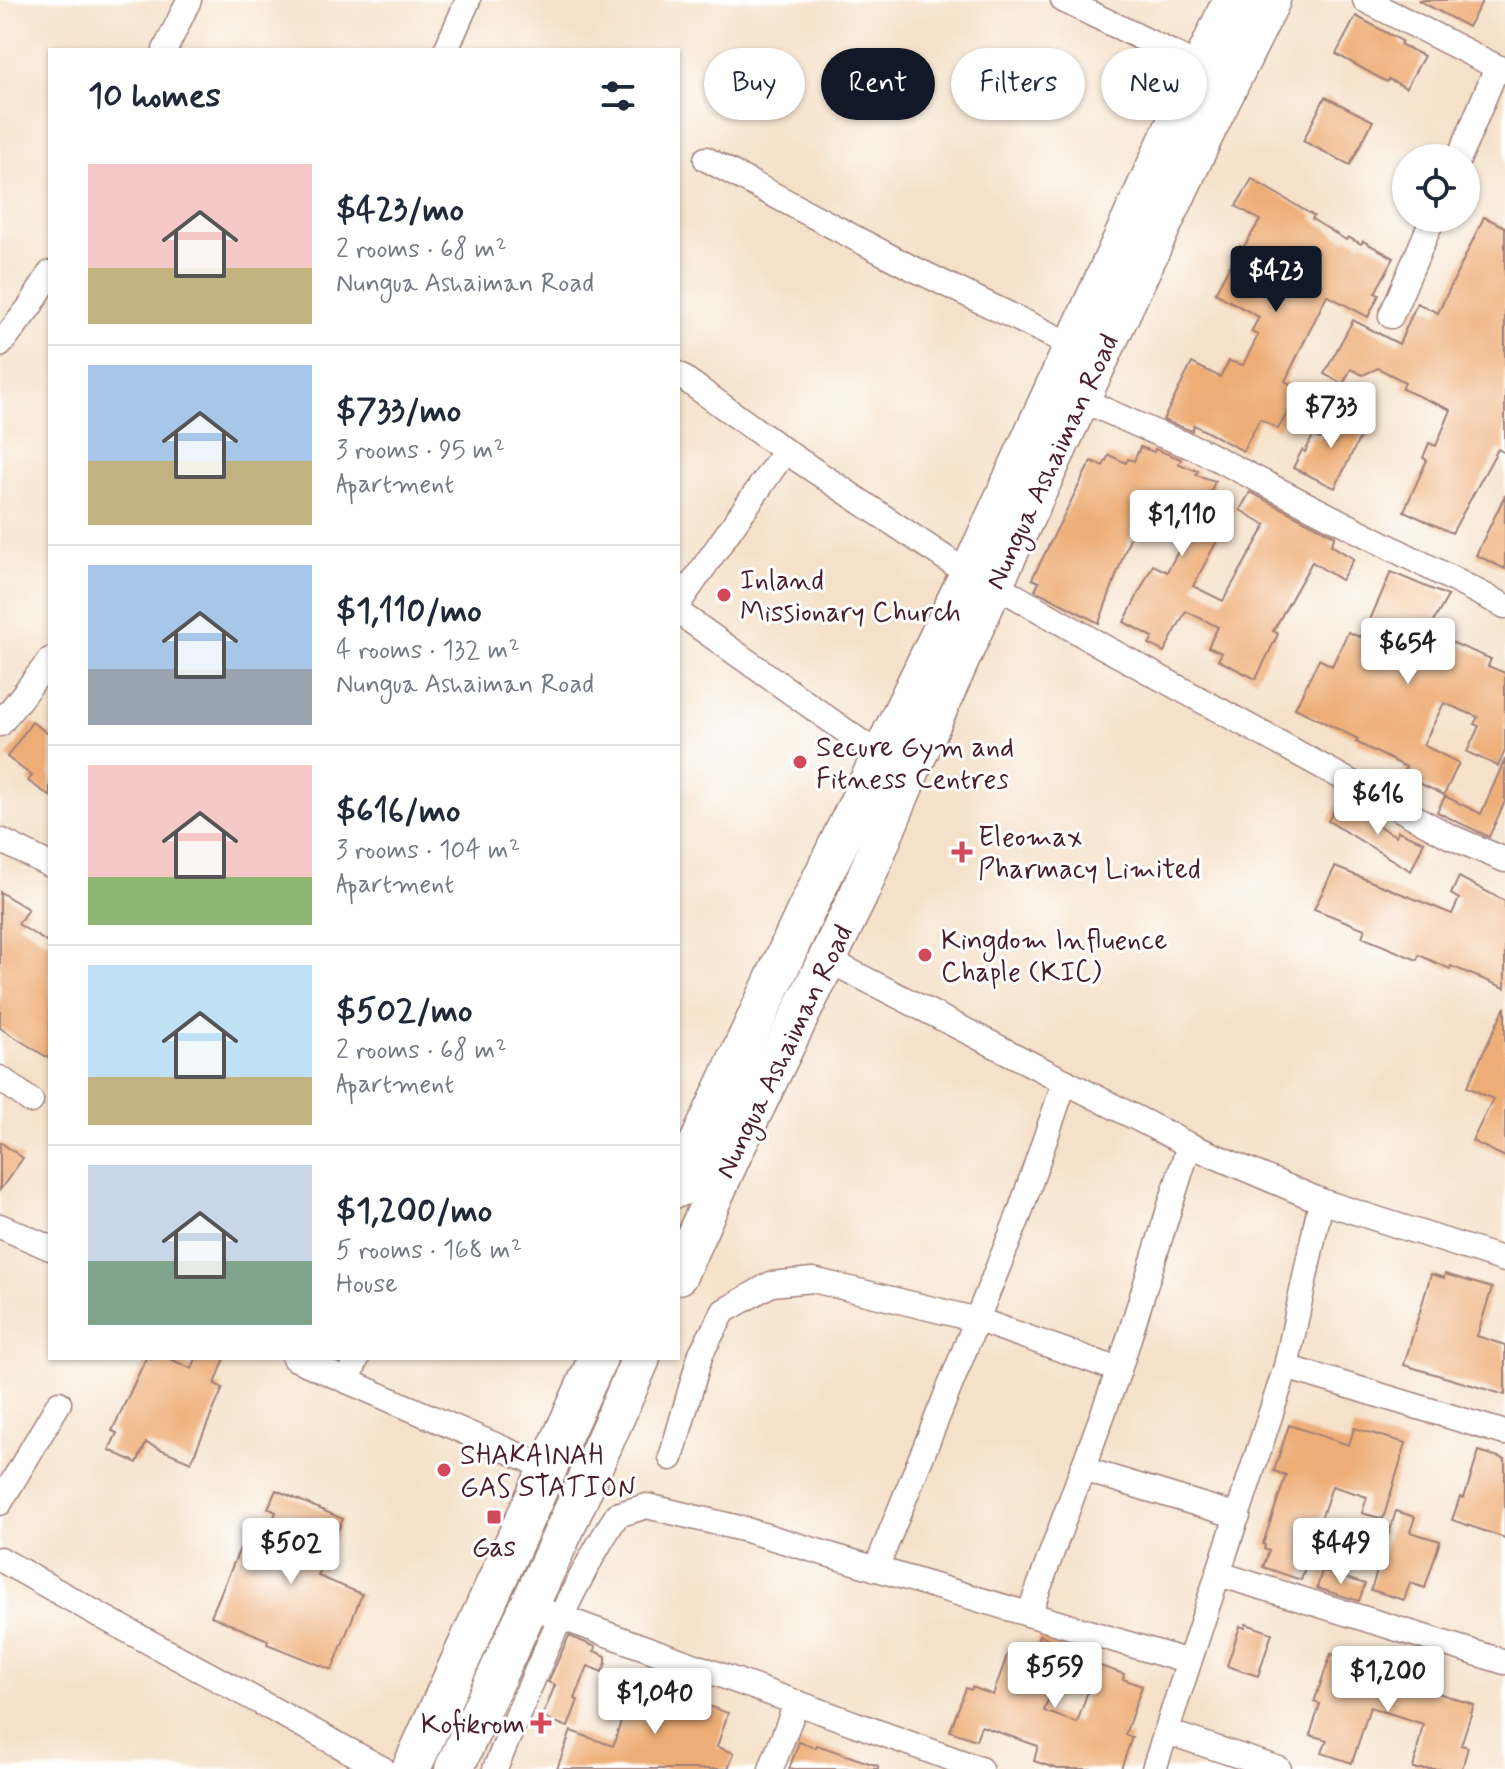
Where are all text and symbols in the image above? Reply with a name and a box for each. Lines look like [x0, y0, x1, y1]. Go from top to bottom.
chip: Buy [704, 48, 805, 120]
chip: Rent [821, 48, 935, 120]
chip: Filters [951, 48, 1085, 120]
chip: New [1101, 48, 1207, 120]
text: 10 homes [88, 74, 221, 119]
icon: filters [596, 74, 640, 118]
map controls [1392, 144, 1480, 232]
button: locate [1392, 144, 1480, 232]
text: $423/mo [336, 188, 464, 233]
icon: home [152, 196, 248, 292]
text: 2 rooms · 68 m² [336, 233, 507, 267]
pin: $423 [1229, 246, 1323, 314]
text: $423 [1249, 255, 1303, 289]
text: Nungua Ashaiman Road [336, 267, 594, 301]
street label: Nungua Ashaiman Road [978, 328, 1131, 597]
pin: $733 [1284, 382, 1378, 450]
text: $733/mo [336, 389, 461, 434]
text: $733 [1305, 391, 1357, 425]
icon: home [152, 397, 248, 493]
text: 3 rooms · 95 m² [336, 434, 505, 468]
text: Apartment [336, 468, 454, 502]
pin: $1,110 [1117, 490, 1247, 558]
text: $1,110 [1148, 499, 1216, 533]
place label: Inland Missionary Church [740, 563, 961, 632]
marker: Inland Missionary Church [715, 586, 733, 604]
text: $1,110/mo [336, 589, 482, 634]
icon: home [152, 597, 248, 693]
pin: $654 [1361, 618, 1455, 686]
text: $654 [1379, 627, 1437, 661]
text: 4 rooms · 132 m² [336, 634, 520, 668]
text: Nungua Ashaiman Road [336, 668, 594, 702]
place label: Secure Gym and Fitness Centres [816, 730, 1014, 799]
marker: Secure Gym and Fitness Centres [791, 753, 809, 771]
pin: $616 [1331, 769, 1425, 837]
text: $616 [1352, 778, 1404, 812]
text: $616/mo [336, 789, 460, 834]
icon: home [152, 797, 248, 893]
place label: Eleomax Pharmacy Limited [978, 820, 1201, 889]
text: 3 rooms · 104 m² [336, 834, 520, 868]
marker: Eleomax Pharmacy Limited [953, 843, 971, 861]
text: Apartment [336, 868, 454, 902]
street label: Nungua Ashaiman Road [708, 919, 865, 1186]
place label: Kingdom Influence Chaple (KIC) [941, 923, 1167, 992]
marker: Kingdom Influence Chaple (KIC) [916, 946, 934, 964]
text: $502/mo [336, 989, 473, 1034]
icon: home [152, 997, 248, 1093]
text: 2 rooms · 68 m² [336, 1034, 507, 1068]
text: Apartment [336, 1068, 454, 1102]
text: $1,200/mo [336, 1189, 492, 1234]
icon: home [152, 1197, 248, 1293]
text: 5 rooms · 168 m² [336, 1234, 522, 1268]
text: House [336, 1268, 397, 1302]
place label: SHAKAINAH GAS STATION [460, 1438, 635, 1507]
marker: SHAKAINAH GAS STATION [435, 1461, 453, 1479]
marker: Gas [485, 1508, 503, 1526]
pin: $502 [244, 1518, 338, 1586]
pin: $449 [1294, 1518, 1388, 1586]
text: $502 [260, 1527, 322, 1561]
text: $449 [1311, 1527, 1371, 1561]
place label: Gas [472, 1530, 516, 1567]
pin: $559 [1008, 1642, 1102, 1710]
pin: $1,200 [1323, 1646, 1453, 1714]
text: $559 [1026, 1651, 1084, 1685]
text: $1,200 [1350, 1655, 1426, 1689]
pin: $1,040 [590, 1668, 720, 1736]
text: $1,040 [616, 1677, 694, 1711]
place label: Kofikrom [421, 1707, 525, 1744]
marker: Kofikrom [532, 1714, 550, 1732]

